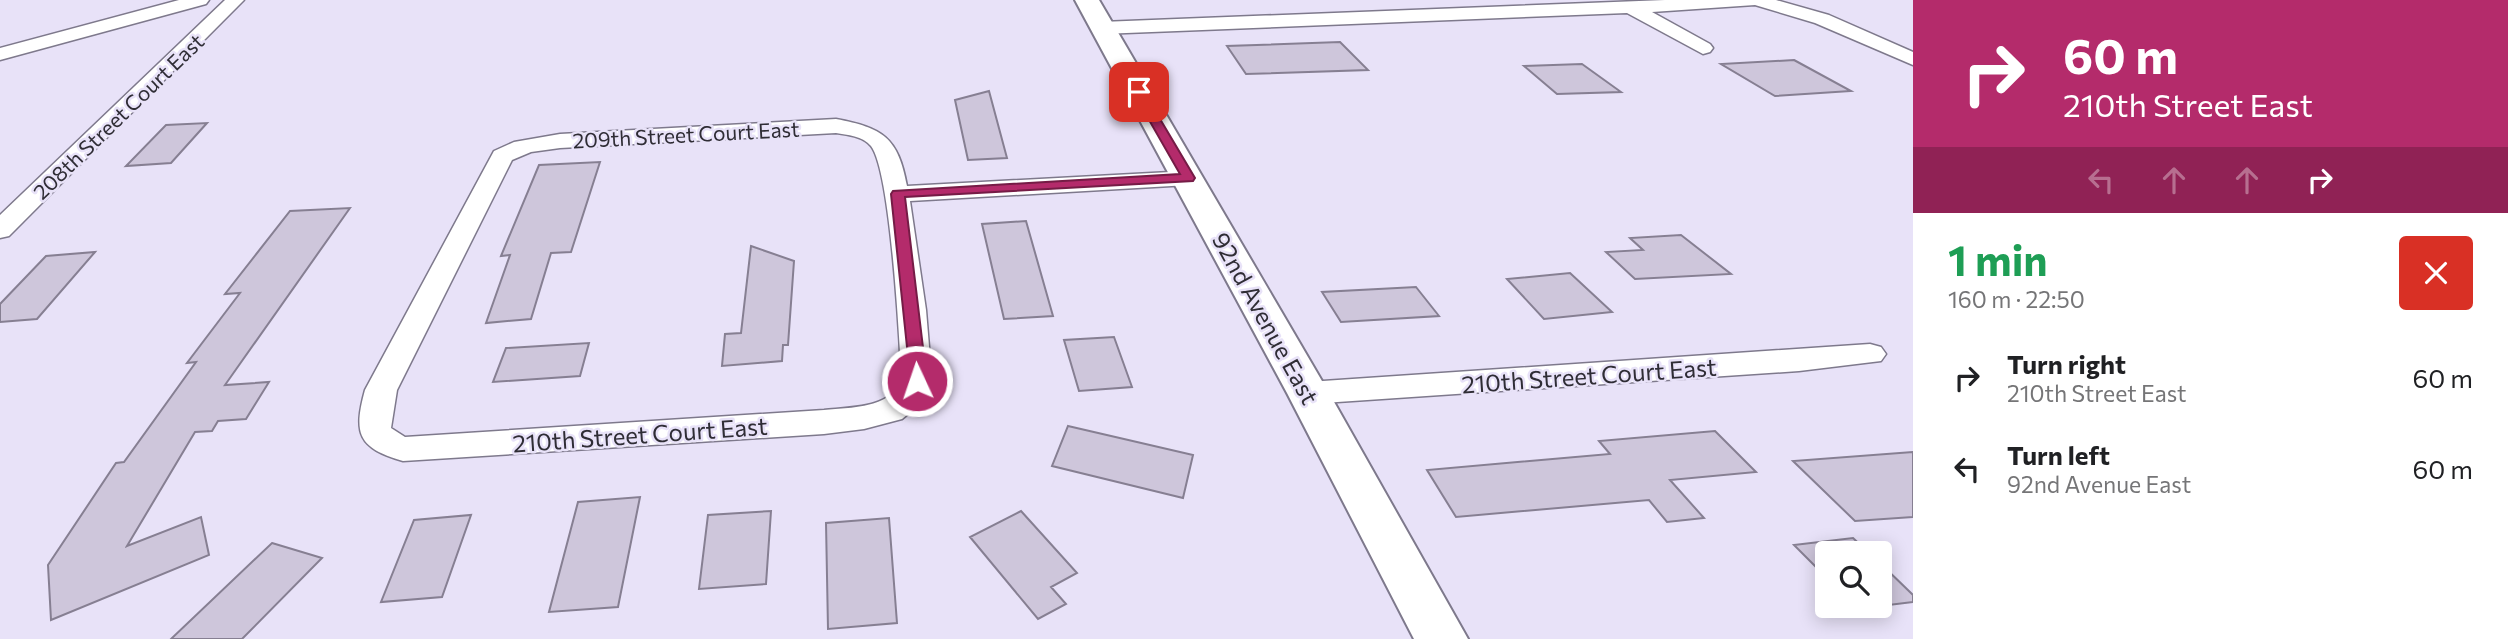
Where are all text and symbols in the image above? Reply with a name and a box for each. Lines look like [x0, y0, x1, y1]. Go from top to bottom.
text: 60 m [2063, 24, 2178, 84]
street label: 208th Street Court East [28, 28, 208, 204]
icon: right [1948, 28, 2039, 119]
pin [1109, 62, 1169, 122]
icon: arrive [1120, 73, 1158, 111]
text: 210th Street East [2063, 84, 2313, 124]
street label: 209th Street Court East [572, 116, 800, 152]
icon: left [2082, 161, 2120, 199]
icon: ahead [2155, 161, 2193, 199]
icon: ahead [2228, 161, 2266, 199]
icon: right [2301, 161, 2339, 199]
street label: 92nd Avenue East [1207, 227, 1325, 409]
text: 1 min [1948, 233, 2048, 285]
button: close [2399, 236, 2473, 310]
text: 160 m · 22:50 [1948, 285, 2085, 313]
position arrow [880, 344, 954, 418]
text: Turn right [2007, 348, 2126, 379]
street label: 210th Street Court East [1461, 352, 1718, 398]
icon: right [1948, 359, 1986, 397]
text: 60 m [2413, 362, 2473, 393]
text: 210th Street East [2007, 379, 2187, 407]
street label: 210th Street Court East [512, 411, 769, 457]
text: Turn left [2007, 439, 2110, 470]
icon: left [1948, 450, 1986, 488]
text: 60 m [2413, 453, 2473, 484]
text: 92nd Avenue East [2007, 470, 2191, 498]
map controls [1815, 541, 1892, 618]
button: search [1815, 541, 1892, 618]

